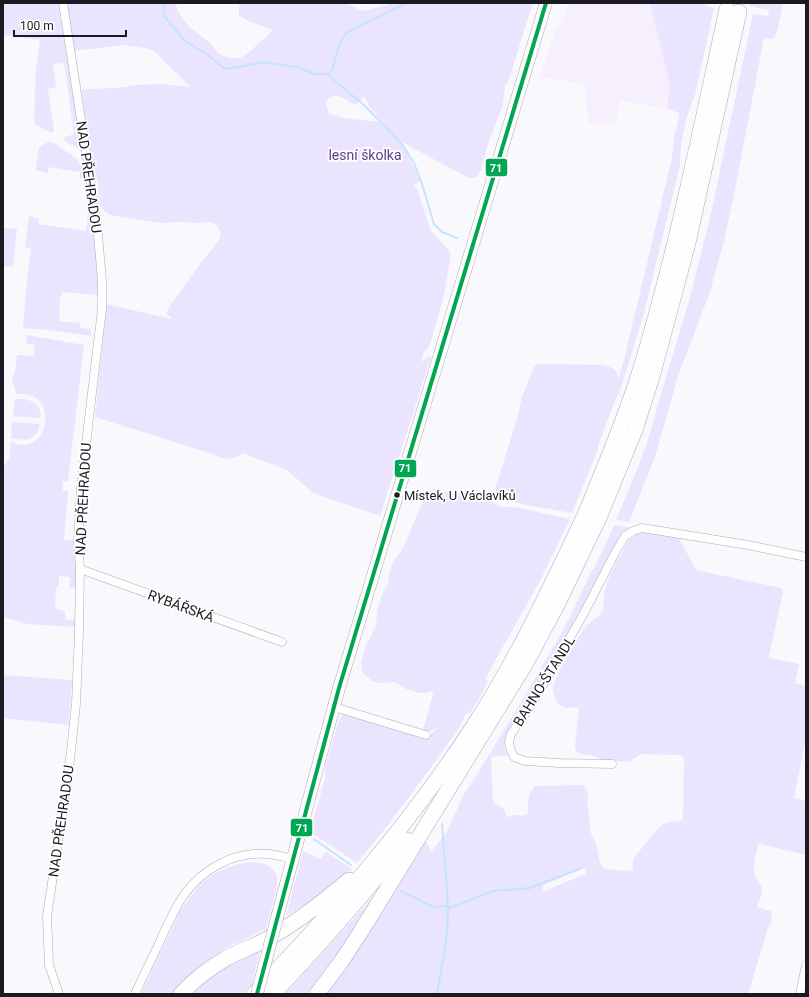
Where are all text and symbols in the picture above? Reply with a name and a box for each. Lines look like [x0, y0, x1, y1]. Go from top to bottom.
scale bar [14, 12, 126, 38]
text: 100 m [20, 19, 54, 33]
street label: NAD PŘEHRADOU [73, 120, 106, 234]
park label: lesní školka [328, 147, 402, 163]
line badge: 71 [485, 158, 508, 177]
text: 71 [490, 162, 502, 175]
street label: NAD PŘEHRADOU [71, 442, 94, 556]
line badge: 71 [394, 459, 417, 478]
text: 71 [399, 462, 411, 475]
place label: Místek, U Václavíků [404, 488, 516, 503]
marker: Místek, U Václavíků [392, 490, 402, 500]
street label: RYBÁŘSKÁ [146, 586, 217, 625]
street label: BAHNO-ŠTANDL [509, 632, 578, 729]
street label: NAD PŘEHRADOU [44, 764, 77, 878]
line badge: 71 [290, 818, 313, 837]
text: 71 [296, 822, 308, 835]

